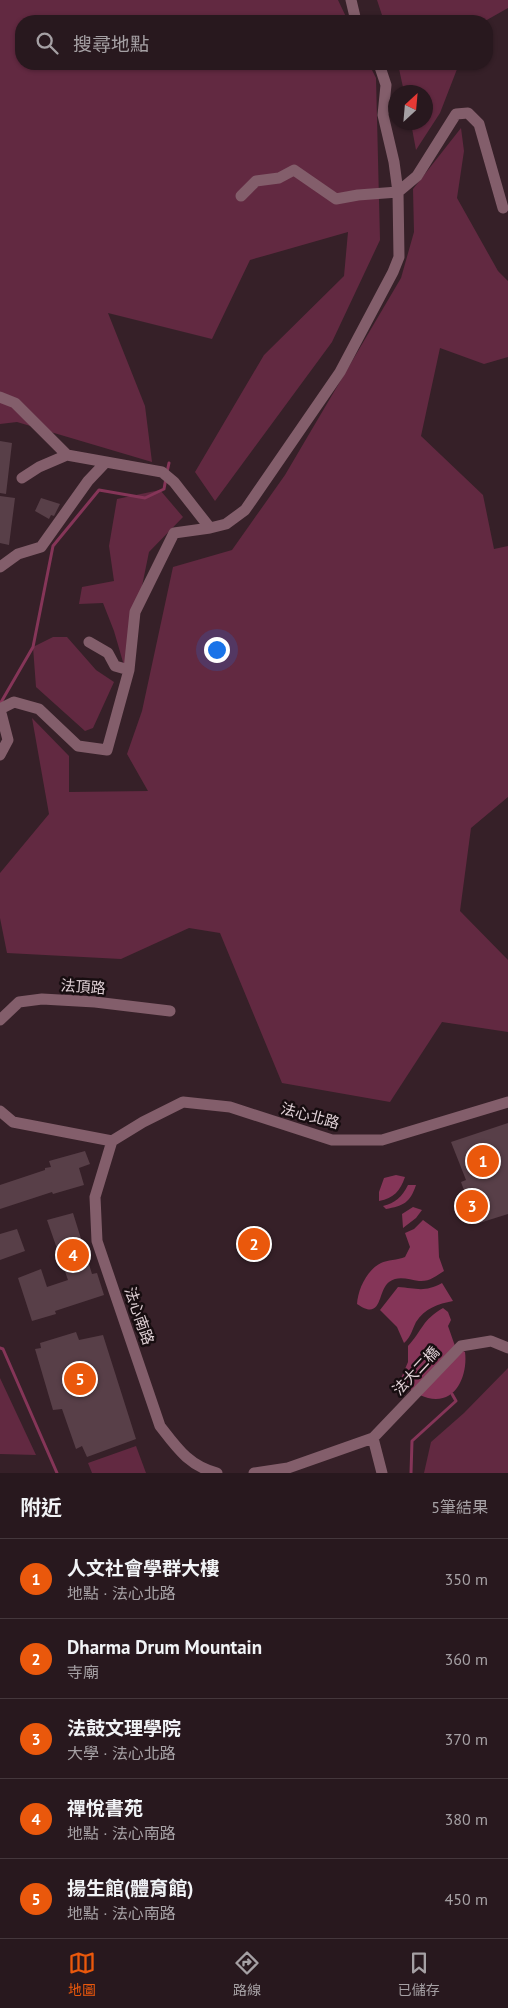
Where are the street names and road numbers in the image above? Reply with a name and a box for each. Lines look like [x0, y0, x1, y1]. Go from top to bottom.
street label: 法頂路 [60, 975, 106, 998]
street label: 法心北路 [279, 1099, 342, 1132]
street label: 法心南路 [121, 1284, 158, 1347]
street label: 法大二橋 [388, 1342, 443, 1399]

